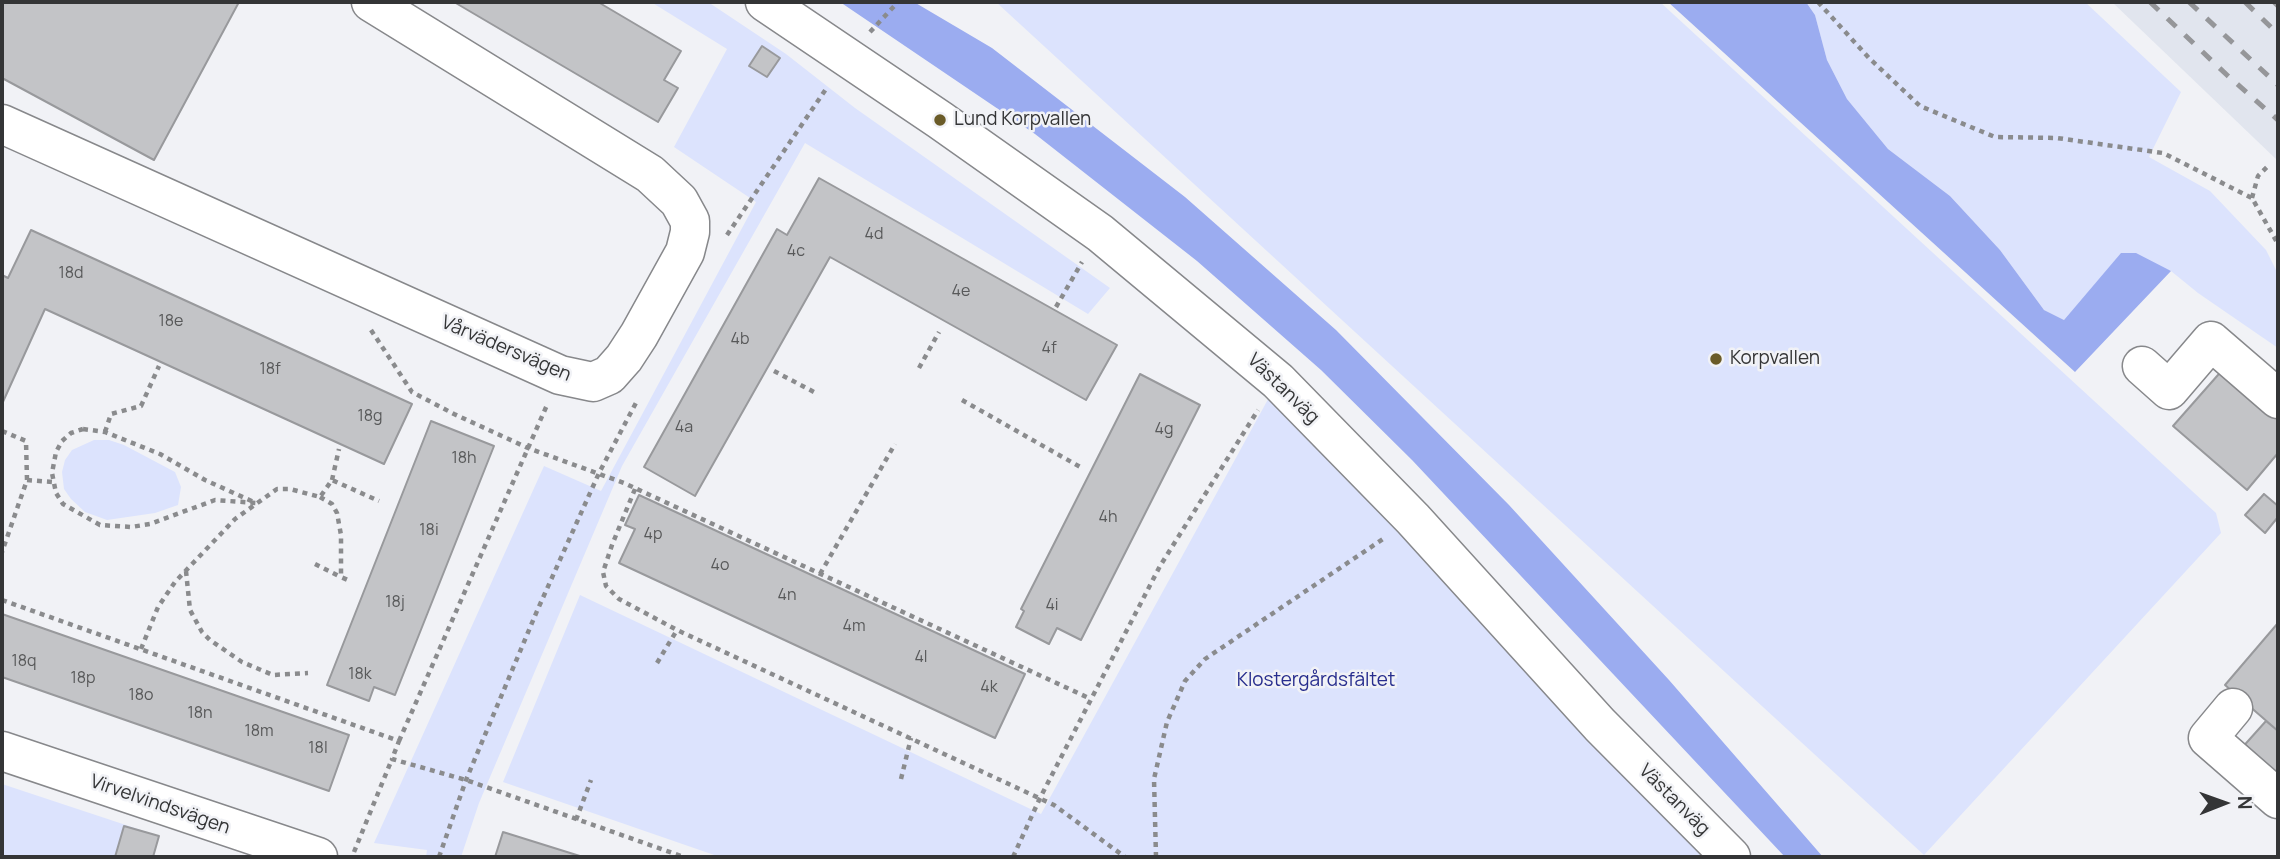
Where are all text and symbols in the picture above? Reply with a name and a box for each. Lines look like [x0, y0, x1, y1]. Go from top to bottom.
place label: Lund Korpvallen [954, 109, 1091, 131]
marker: Lund Korpvallen [932, 112, 948, 128]
house number: 4d [865, 225, 883, 245]
house number: 4c [787, 242, 805, 262]
house number: 18d [58, 264, 84, 284]
house number: 4e [952, 282, 970, 302]
street label: Vårvädersvägen [438, 311, 574, 387]
house number: 18e [159, 312, 183, 332]
house number: 4b [731, 330, 749, 350]
house number: 4f [1041, 339, 1057, 359]
place label: Korpvallen [1730, 348, 1820, 370]
street label: Västanväg [1242, 349, 1324, 429]
marker: Korpvallen [1708, 351, 1724, 367]
house number: 18f [259, 360, 281, 380]
house number: 18g [358, 407, 382, 427]
house number: 4a [675, 418, 693, 438]
house number: 4g [1155, 420, 1173, 440]
house number: 18h [451, 449, 477, 469]
house number: 4h [1099, 508, 1117, 528]
house number: 18i [419, 521, 439, 541]
house number: 4p [644, 525, 662, 545]
house number: 4o [711, 556, 729, 576]
house number: 4n [778, 586, 796, 606]
house number: 18j [385, 593, 405, 613]
house number: 4i [1045, 596, 1059, 616]
house number: 4m [843, 617, 865, 637]
house number: 4l [914, 648, 928, 668]
house number: 18q [11, 652, 37, 672]
house number: 18k [348, 665, 372, 685]
house number: 18p [71, 669, 95, 689]
park label: Klostergårdsfältet [1237, 670, 1395, 692]
house number: 4k [980, 678, 998, 698]
house number: 18o [129, 686, 153, 706]
house number: 18n [187, 704, 213, 724]
house number: 18m [244, 722, 274, 742]
house number: 18l [308, 739, 328, 759]
street label: Västanväg [1634, 760, 1714, 840]
north arrow [2189, 768, 2259, 838]
street label: Virvelvindsvägen [87, 770, 233, 840]
text: N [2232, 796, 2258, 810]

